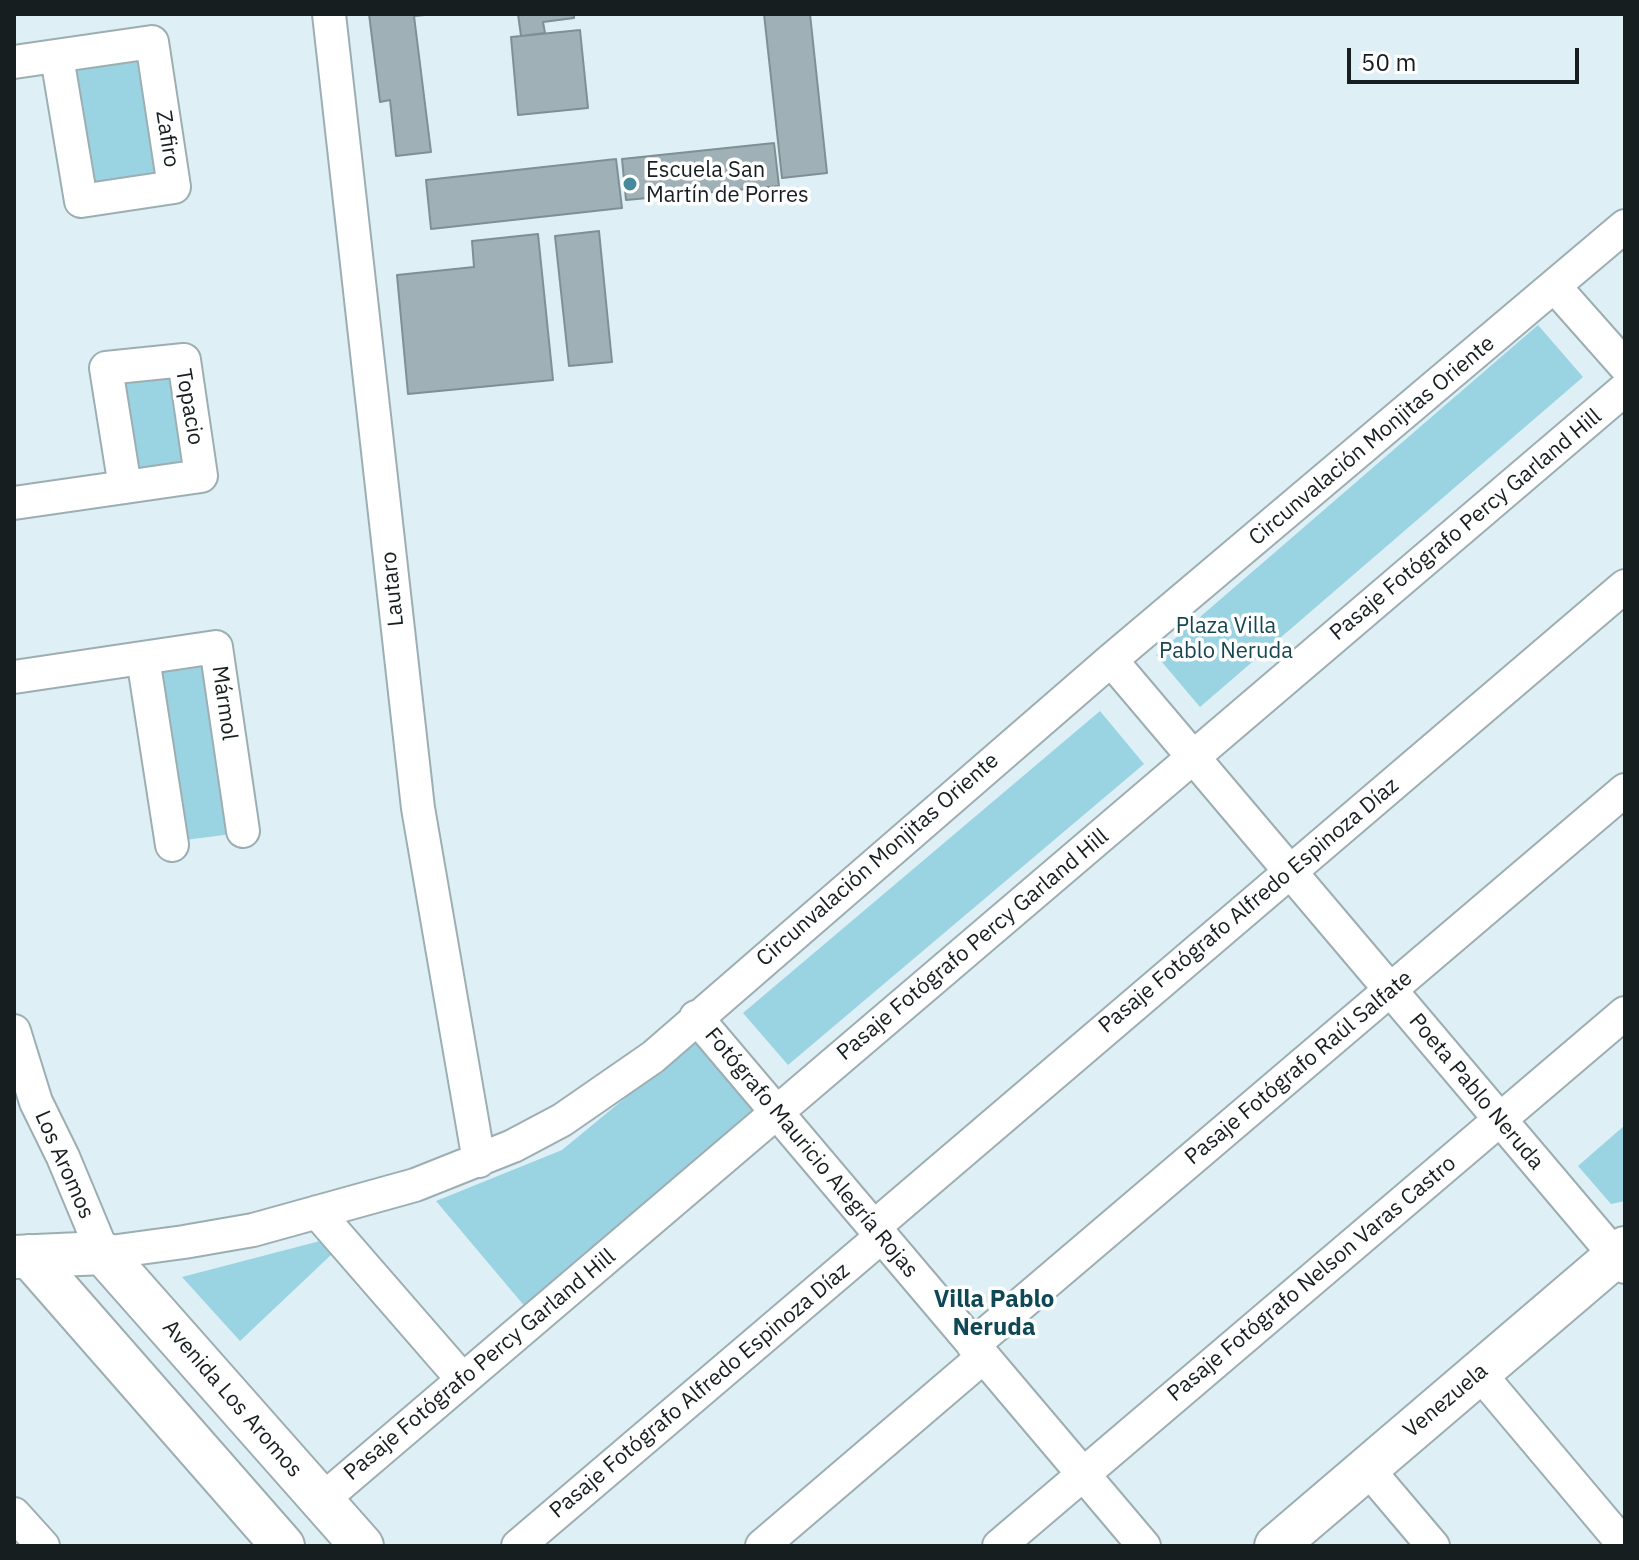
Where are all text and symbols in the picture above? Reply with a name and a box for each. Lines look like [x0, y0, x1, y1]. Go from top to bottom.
scale bar [1351, 32, 1583, 82]
text: 50 m [1361, 46, 1416, 78]
street label: Zafiro [149, 109, 185, 169]
place label: Escuela San Martín de Porres [646, 158, 809, 210]
marker: Escuela San Martín de Porres [621, 175, 639, 193]
street label: Circunvalación Monjitas Oriente [1244, 331, 1500, 551]
street label: Topacio [169, 367, 209, 447]
street label: Pasaje Fotógrafo Percy Garland Hill [1325, 404, 1607, 646]
street label: Lautaro [376, 550, 410, 628]
park label: Plaza Villa Pablo Neruda [1159, 614, 1293, 666]
street label: Mármol [206, 664, 242, 742]
street label: Circunvalación Monjitas Oriente [752, 748, 1004, 972]
street label: Pasaje Fotógrafo Alfredo Espinoza Díaz [1094, 773, 1404, 1039]
street label: Pasaje Fotógrafo Percy Garland Hill [832, 824, 1114, 1066]
street label: Pasaje Fotógrafo Raúl Salfate [1180, 965, 1418, 1171]
street label: Poeta Pablo Neruda [1403, 1009, 1549, 1175]
street label: Fotógrafo Mauricio Alegría Rojas [699, 1023, 923, 1283]
street label: Los Aromos [28, 1107, 100, 1223]
street label: Pasaje Fotógrafo Nelson Varas Castro [1162, 1150, 1462, 1408]
street label: Pasaje Fotógrafo Percy Garland Hill [339, 1244, 621, 1486]
street label: Pasaje Fotógrafo Alfredo Espinoza Díaz [545, 1258, 855, 1524]
district label: Villa Pablo Neruda [934, 1286, 1054, 1342]
street label: Avenida Los Aromos [157, 1315, 307, 1483]
street label: Venezuela [1399, 1358, 1493, 1444]

